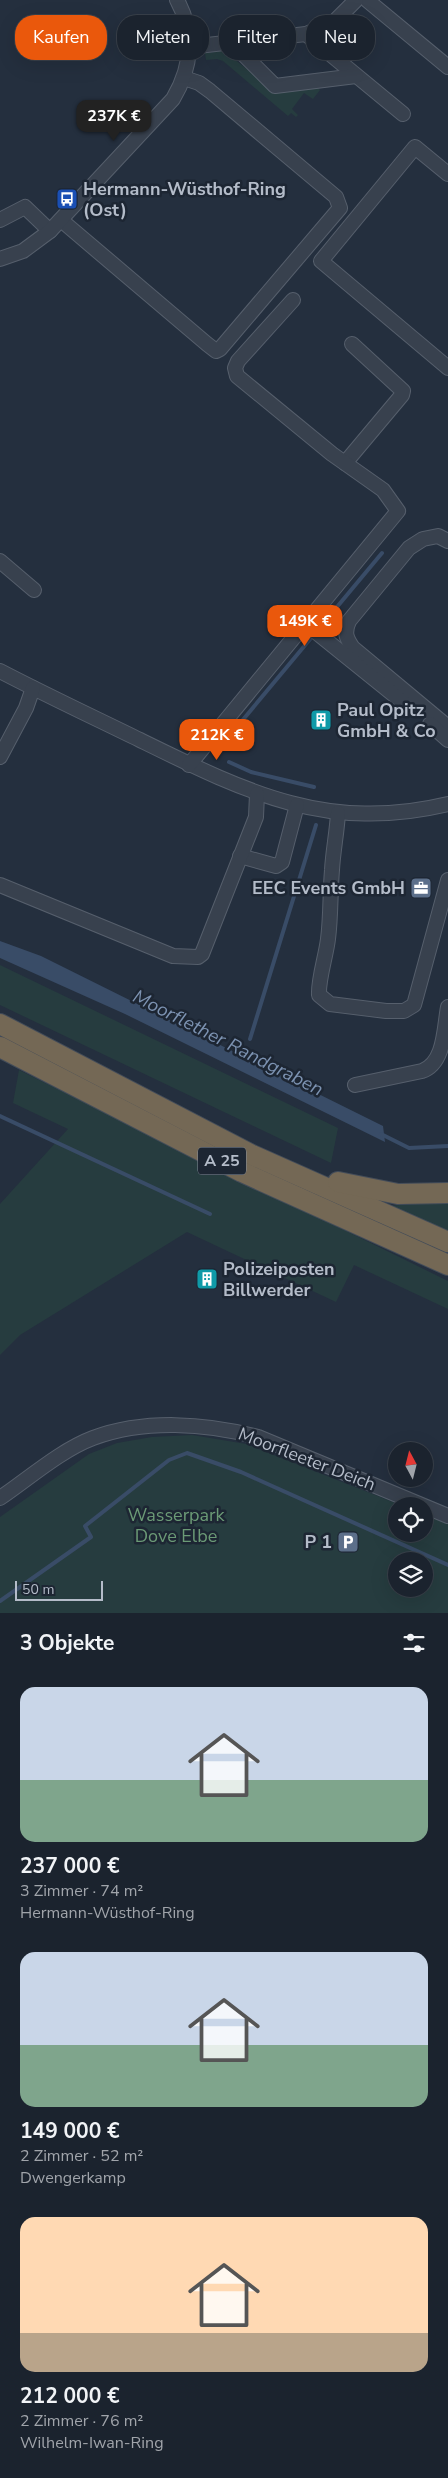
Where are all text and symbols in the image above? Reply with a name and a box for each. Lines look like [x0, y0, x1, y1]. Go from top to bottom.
chip: Kaufen [15, 15, 107, 60]
chip: Mieten [117, 15, 209, 60]
chip: Filter [219, 15, 296, 60]
chip: Neu [306, 15, 375, 60]
pin: 237K € [73, 100, 155, 142]
text: 237K € [87, 105, 141, 127]
place label: Hermann-Wüsthof-Ring (Ost) [83, 177, 286, 222]
bus stop icon: Hermann-Wüsthof-Ring (Ost) [55, 187, 79, 211]
pin: 149K € [264, 604, 346, 647]
text: 149K € [278, 610, 332, 632]
place label: Paul Opitz GmbH & Co [337, 698, 436, 743]
building icon: Paul Opitz GmbH & Co [309, 708, 333, 732]
pin: 212K € [176, 718, 258, 761]
text: 212K € [190, 724, 244, 746]
place label: EEC Events GmbH [252, 876, 405, 900]
office icon: EEC Events GmbH [409, 876, 433, 900]
water label: Moorflether Randgraben [128, 984, 328, 1102]
road number: A 25 [198, 1148, 246, 1174]
place label: Polizeiposten Billwerder [223, 1257, 335, 1302]
building icon: Polizeiposten Billwerder [195, 1267, 219, 1291]
street label: Moorfleeter Deich [235, 1422, 379, 1496]
north arrow [388, 1442, 432, 1488]
map controls [388, 1442, 433, 1597]
button: locate [388, 1497, 433, 1542]
park label: Wasserpark Dove Elbe [127, 1503, 226, 1548]
place label: P 1 [305, 1530, 332, 1554]
parking icon: P 1 [336, 1530, 360, 1554]
button: layers [388, 1552, 433, 1597]
scale bar [15, 1578, 102, 1601]
text: 50 m [22, 1580, 54, 1599]
text: 3 Objekte [20, 1629, 114, 1657]
icon: filters [400, 1629, 428, 1657]
icon: home [179, 1720, 269, 1810]
text: 237 000 € [20, 1852, 120, 1880]
text: 3 Zimmer · 74 m² [20, 1880, 143, 1902]
text: Hermann-Wüsthof-Ring [20, 1902, 195, 1924]
icon: home [179, 1985, 269, 2075]
text: 149 000 € [20, 2117, 120, 2145]
text: 2 Zimmer · 52 m² [20, 2145, 143, 2167]
text: Dwengerkamp [20, 2167, 126, 2189]
icon: home [179, 2250, 269, 2340]
text: 212 000 € [20, 2382, 120, 2410]
text: 2 Zimmer · 76 m² [20, 2410, 143, 2432]
text: Wilhelm-Iwan-Ring [20, 2432, 164, 2454]

